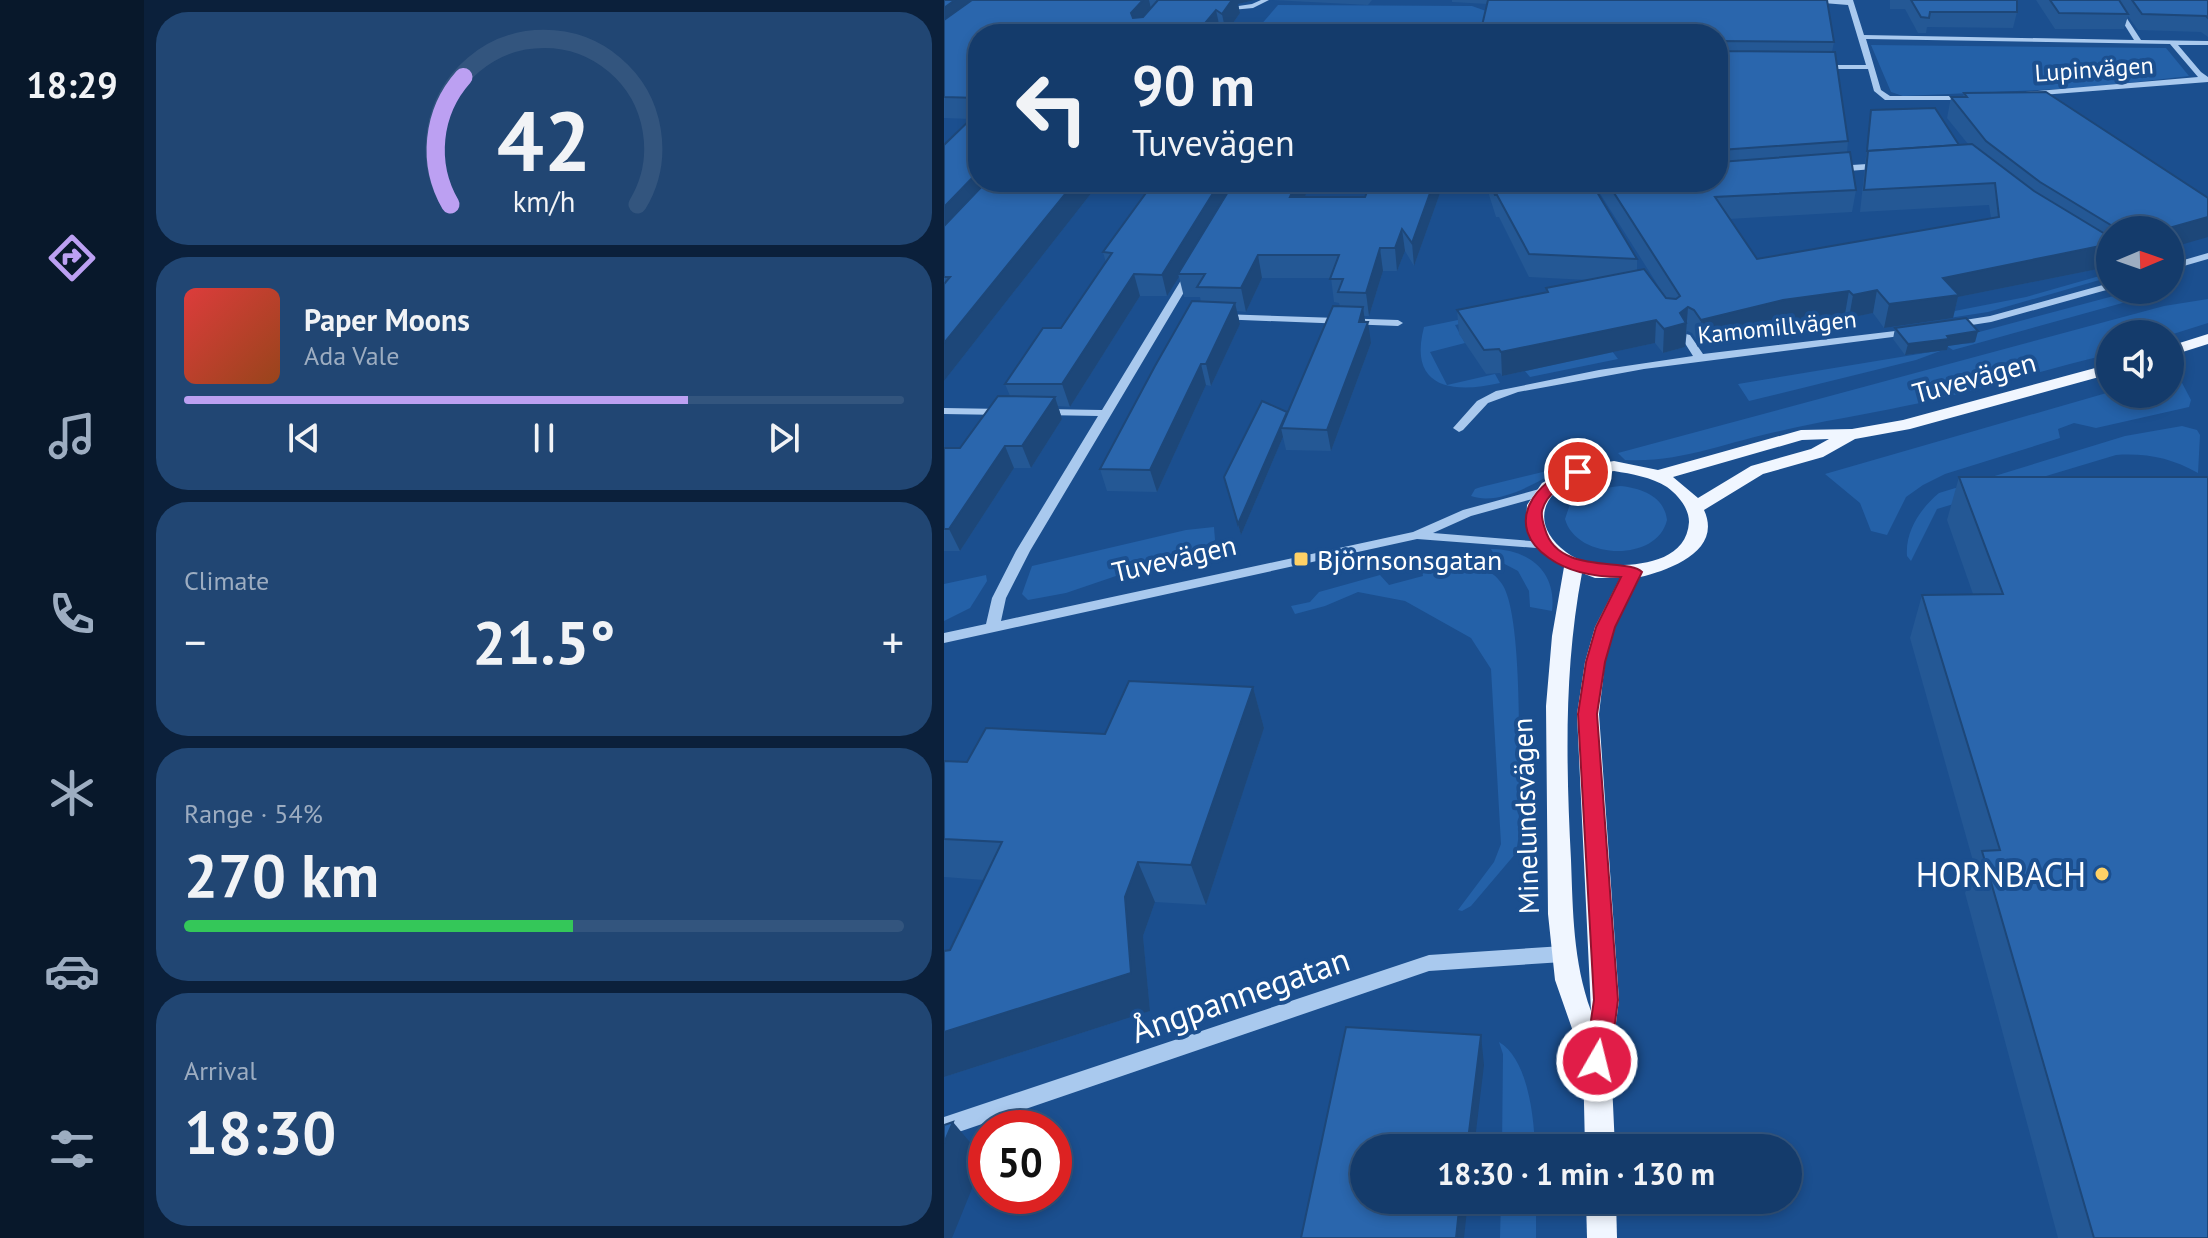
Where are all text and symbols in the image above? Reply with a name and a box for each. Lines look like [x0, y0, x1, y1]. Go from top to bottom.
text: 90 m [1132, 49, 1255, 121]
street label: Lupinvägen [2034, 49, 2154, 89]
icon: left [1000, 56, 1104, 160]
text: 18:29 [26, 61, 118, 108]
text: 42 [497, 85, 591, 193]
text: Tuvevägen [1132, 119, 1295, 166]
text: km/h [513, 183, 575, 220]
north arrow [2096, 216, 2184, 304]
map controls [2096, 216, 2184, 408]
icon: directions [44, 230, 100, 286]
text: Paper Moons [304, 300, 470, 339]
street label: Kamomillvägen [1696, 303, 1858, 351]
button: sound [2096, 320, 2184, 408]
text: Ada Vale [304, 339, 399, 372]
street label: Tuvevägen [1908, 343, 2040, 411]
icon: music [44, 408, 100, 464]
icon: previous [282, 416, 326, 460]
icon: pause [522, 416, 566, 460]
icon: next [762, 416, 806, 460]
pin [1544, 438, 1612, 506]
icon: arrive [1556, 450, 1600, 494]
street label: Tuvevägen [1108, 526, 1240, 590]
place label: Björnsonsgatan [1317, 541, 1502, 578]
marker: Björnsonsgatan [1292, 550, 1310, 568]
text: Climate [184, 564, 269, 597]
icon: phone [44, 586, 100, 642]
text: 21.5° [472, 603, 616, 681]
text: − [184, 613, 206, 670]
text: + [882, 613, 904, 670]
street label: Minelundsvägen [1503, 717, 1547, 915]
icon: climate [44, 765, 100, 821]
text: Range · 54% [184, 797, 323, 830]
text: 270 km [184, 836, 379, 914]
place label: HORNBACH [1916, 852, 2086, 896]
marker: HORNBACH [2093, 865, 2111, 883]
street label: Ångpannegatan [1125, 936, 1355, 1052]
icon: car [44, 943, 100, 999]
position arrow [1555, 1019, 1639, 1103]
text: Arrival [184, 1054, 257, 1087]
text: 18:30 [184, 1093, 336, 1171]
speed limit sign: 50 [968, 1110, 1072, 1214]
icon: filters [44, 1121, 100, 1177]
text: 18:30 · 1 min · 130 m [1437, 1154, 1715, 1193]

